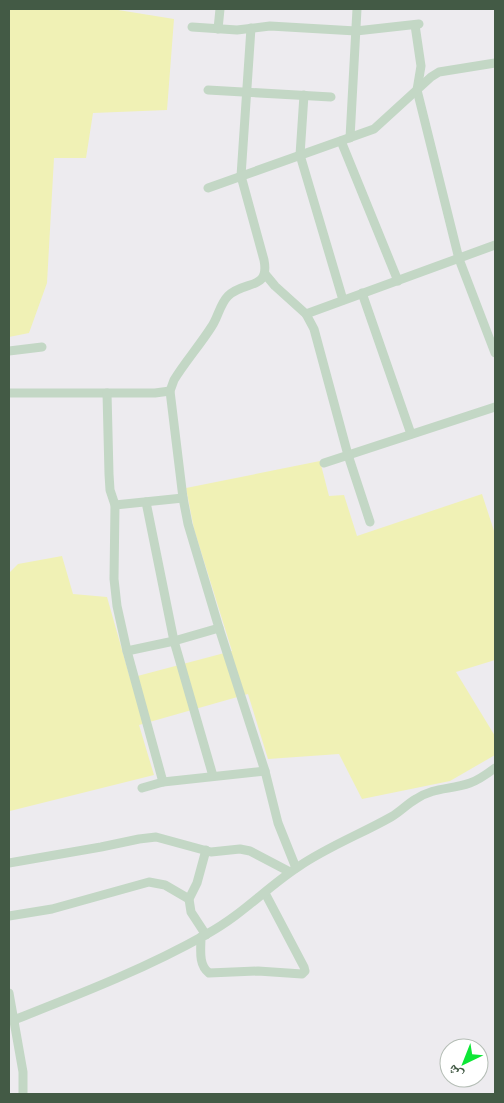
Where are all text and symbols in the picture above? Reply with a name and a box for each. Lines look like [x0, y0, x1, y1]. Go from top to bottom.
north arrow [439, 1038, 489, 1088]
text: ش [444, 1061, 467, 1083]

